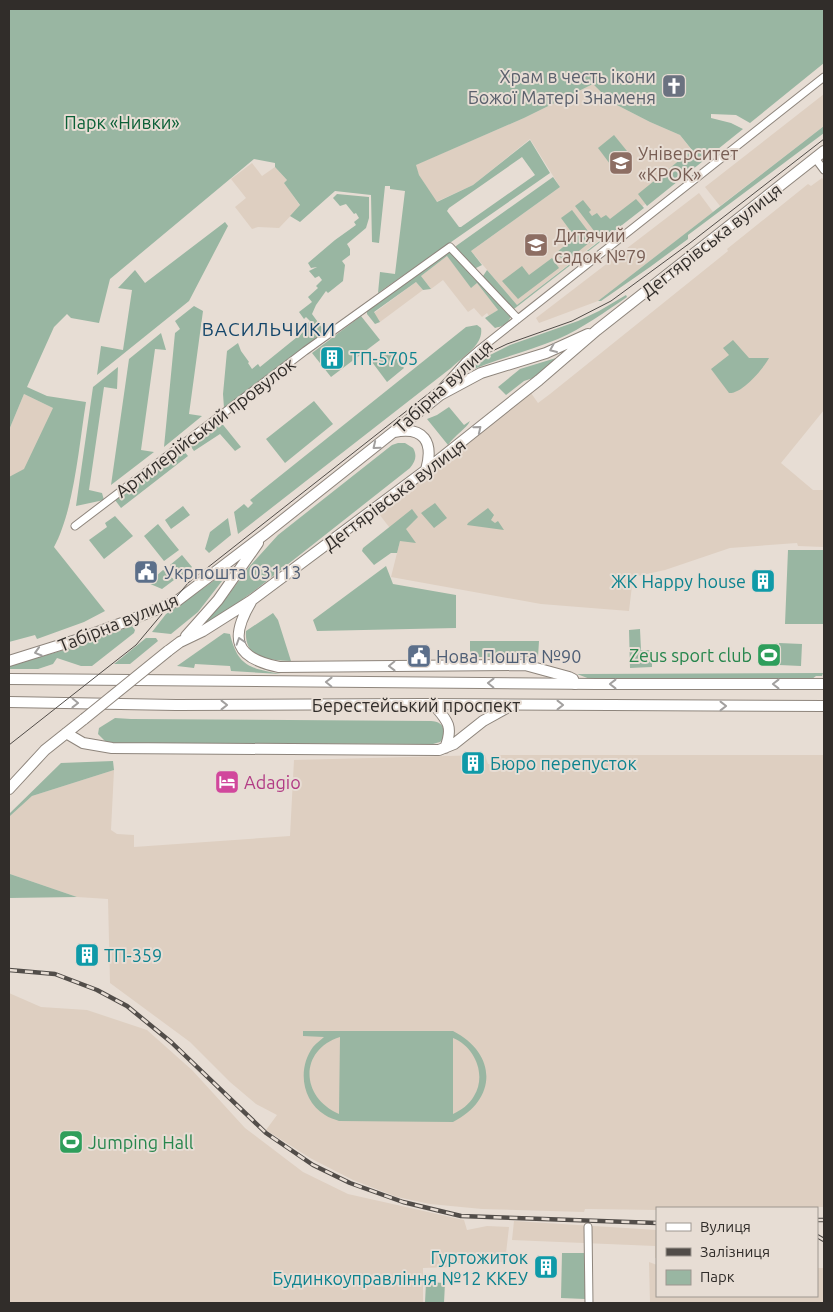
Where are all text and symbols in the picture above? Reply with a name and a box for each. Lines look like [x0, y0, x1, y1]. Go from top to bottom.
place label: Храм в честь ікони Божої Матері Знаменя [468, 66, 656, 107]
church icon: Храм в честь ікони Божої Матері Знаменя [661, 73, 687, 99]
park label: Парк «Нивки» [64, 112, 180, 132]
place label: Університет «КРОК» [638, 143, 738, 184]
school or university icon: Університет «КРОК» [608, 150, 634, 176]
street label: Дегтярівська вулиця [637, 179, 785, 301]
place label: Дитячий садок №79 [554, 225, 646, 266]
school or university icon: Дитячий садок №79 [523, 232, 549, 258]
district label: ВАСИЛЬЧИКИ [202, 318, 336, 340]
street label: Табірна вулиця [390, 335, 496, 437]
one-way arrow [549, 343, 558, 354]
building icon: ТП-5705 [319, 345, 345, 371]
place label: ТП-5705 [350, 348, 418, 368]
street label: Артилерійський провулок [111, 353, 299, 501]
one-way arrow [472, 427, 481, 435]
street label: Дегтярівська вулиця [319, 434, 469, 554]
one-way arrow [372, 440, 382, 449]
public building icon: Укрпошта 03113 [133, 559, 159, 585]
place label: Укрпошта 03113 [164, 562, 301, 582]
building icon: ЖК Happy house [750, 568, 776, 594]
place label: ЖК Happy house [611, 571, 746, 591]
street label: Табірна вулиця [55, 589, 181, 655]
one-way arrow [236, 637, 246, 646]
sports icon: Zeus sport club [756, 642, 782, 668]
public building icon: Нова Пошта №90 [406, 643, 432, 669]
place label: Zeus sport club [629, 645, 752, 665]
place label: Нова Пошта №90 [436, 646, 581, 666]
one-way arrow [34, 647, 43, 657]
one-way arrow [387, 661, 395, 671]
one-way arrow [324, 677, 332, 687]
one-way arrow [487, 678, 494, 688]
one-way arrow [609, 679, 616, 689]
one-way arrow [771, 679, 779, 689]
street label: Берестейський проспект [312, 695, 520, 715]
one-way arrow [72, 698, 79, 708]
one-way arrow [221, 700, 229, 710]
one-way arrow [557, 700, 565, 710]
one-way arrow [720, 701, 727, 711]
building icon: Бюро перепусток [460, 750, 486, 776]
place label: Бюро перепусток [490, 753, 637, 773]
hotel icon: Adagio [214, 769, 240, 795]
place label: Adagio [244, 772, 301, 792]
building icon: ТП-359 [74, 942, 100, 968]
place label: ТП-359 [104, 945, 162, 965]
sports icon: Jumping Hall [58, 1129, 84, 1155]
place label: Jumping Hall [88, 1132, 194, 1152]
legend [656, 1207, 818, 1297]
text: Вулиця [700, 1218, 751, 1235]
text: Залізниця [700, 1243, 770, 1260]
place label: Гуртожиток Будинкоуправління №12 ККЕУ [272, 1247, 528, 1288]
building icon: Гуртожиток Будинкоуправління №12 ККЕУ [533, 1254, 559, 1280]
text: Парк [700, 1268, 735, 1285]

